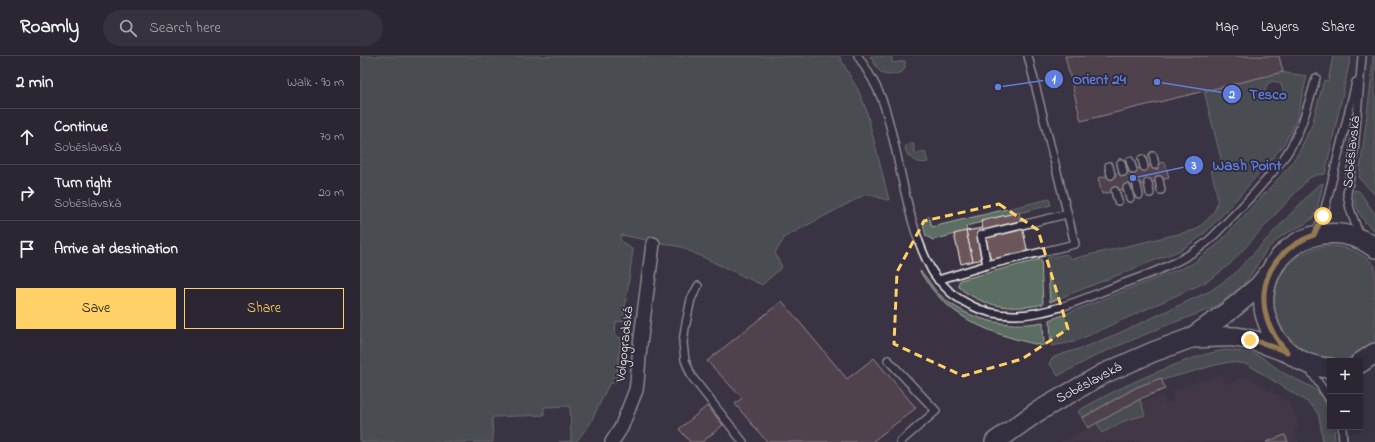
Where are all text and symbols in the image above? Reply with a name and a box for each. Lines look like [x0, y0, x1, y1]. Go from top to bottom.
search box [103, 10, 383, 46]
text: Roamly [20, 14, 79, 41]
icon: search [117, 17, 139, 39]
text: Search here [149, 17, 221, 39]
text: Map [1215, 17, 1239, 38]
text: Layers [1261, 17, 1299, 38]
text: Share [1321, 17, 1355, 38]
callout: Orient 24 [1044, 65, 1134, 92]
text: Orient 24 [1072, 69, 1127, 91]
text: 2 min [16, 70, 53, 95]
text: 1 [1052, 71, 1056, 89]
text: Walk · 90 m [287, 73, 344, 92]
callout: Tesco [1222, 80, 1295, 107]
text: Tesco [1249, 84, 1287, 106]
text: 2 [1228, 86, 1235, 104]
street label: Soběslavská [1338, 115, 1366, 189]
text: Continue [54, 116, 108, 138]
icon: ahead [16, 126, 38, 148]
text: 70 m [320, 127, 344, 146]
text: Soběslavská [54, 138, 121, 157]
callout: Wash Point [1184, 151, 1289, 178]
text: Wash Point [1213, 155, 1282, 177]
text: 3 [1191, 157, 1197, 175]
text: Turn right [54, 172, 112, 194]
icon: right [16, 182, 38, 204]
text: 20 m [319, 183, 344, 202]
text: Soběslavská [54, 194, 121, 213]
route start [1314, 207, 1332, 225]
icon: arrive [16, 238, 38, 260]
text: Arrive at destination [54, 238, 178, 260]
button: Save [16, 288, 176, 329]
button: Share [184, 288, 344, 329]
street label: Volgogradská [610, 305, 640, 384]
route end [1241, 331, 1259, 349]
street label: Soběslavská [1052, 357, 1126, 409]
map controls [1327, 358, 1363, 430]
button: + [1327, 358, 1363, 394]
button: − [1327, 394, 1363, 430]

